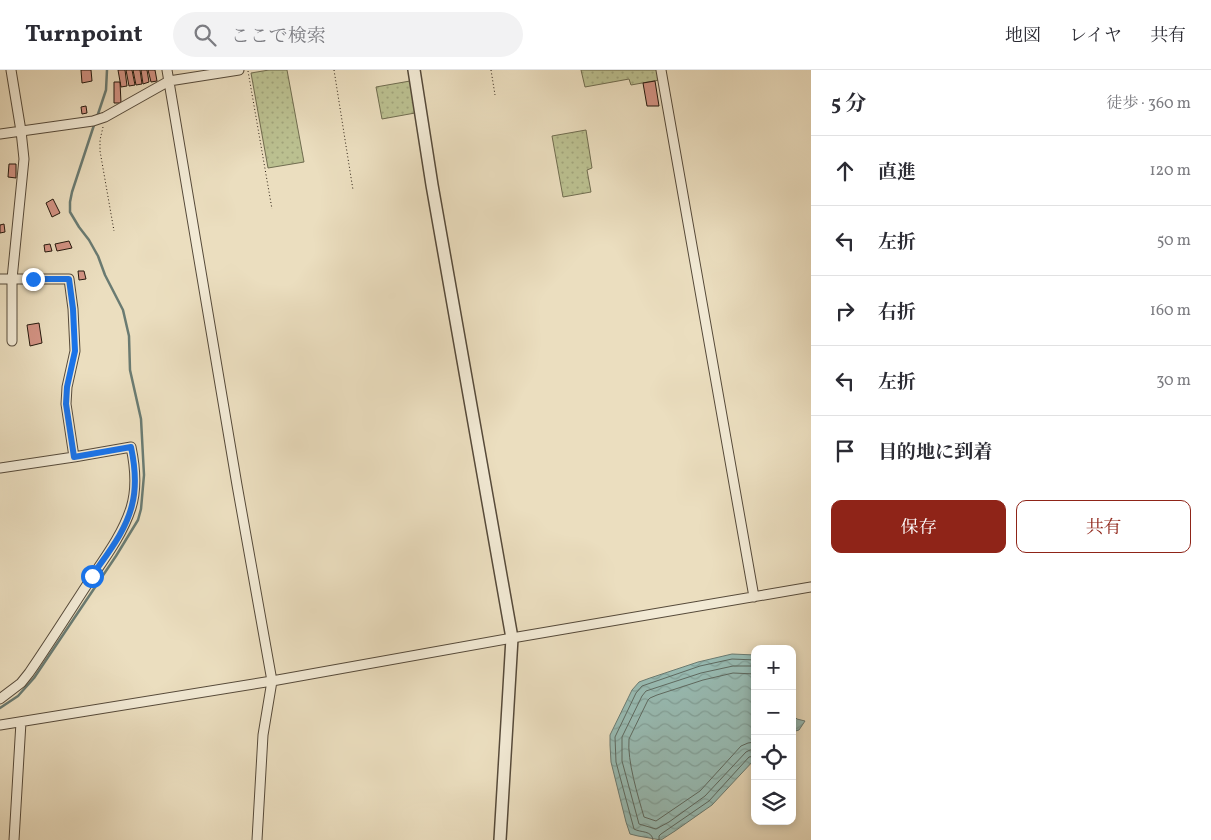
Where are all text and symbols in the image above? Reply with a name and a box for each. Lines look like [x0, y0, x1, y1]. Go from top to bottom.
search box [173, 12, 523, 57]
text: Turnpoint [25, 18, 143, 52]
icon: search [191, 21, 219, 49]
text: ここで検索 [231, 24, 326, 50]
text: 地図 [1005, 24, 1041, 49]
text: レイヤ [1069, 24, 1122, 49]
text: 共有 [1150, 24, 1186, 49]
text: 5 分 [831, 90, 866, 119]
text: 徒歩 · 360 m [1106, 93, 1191, 115]
icon: ahead [831, 157, 859, 185]
text: 直進 [878, 160, 916, 186]
text: 120 m [1149, 160, 1191, 182]
icon: left [831, 227, 859, 255]
text: 左折 [878, 230, 916, 256]
text: 50 m [1157, 230, 1191, 252]
route end [22, 268, 45, 291]
icon: right [831, 297, 859, 325]
text: 右折 [878, 300, 916, 326]
text: 160 m [1150, 300, 1191, 322]
icon: left [831, 367, 859, 395]
text: 左折 [878, 370, 916, 396]
text: 30 m [1156, 370, 1191, 392]
icon: arrive [831, 437, 859, 465]
text: 目的地に到着 [878, 440, 992, 466]
button: 保存 [831, 500, 1006, 553]
button: 共有 [1016, 500, 1191, 553]
route start [81, 565, 104, 588]
map controls [751, 645, 796, 825]
button: + [751, 645, 796, 690]
button: − [751, 690, 796, 735]
button: locate [751, 735, 796, 780]
button: layers [751, 780, 796, 825]

